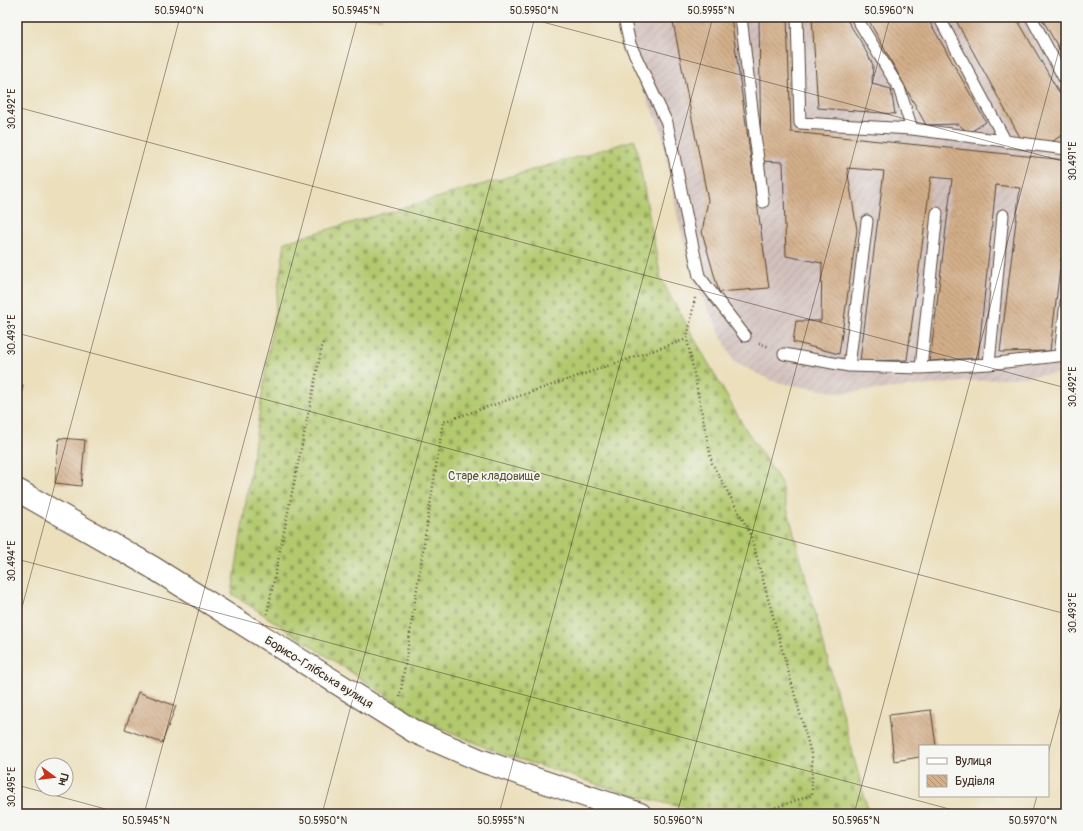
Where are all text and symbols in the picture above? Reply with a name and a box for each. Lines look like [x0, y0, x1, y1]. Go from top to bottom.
text: 50.5940°N [155, 5, 204, 17]
text: 50.5945°N [332, 5, 380, 17]
text: 50.5950°N [510, 5, 558, 17]
text: 50.5955°N [688, 5, 735, 17]
text: 50.5960°N [865, 5, 914, 17]
text: 30.492°E [6, 89, 18, 129]
text: 30.491°E [1067, 141, 1079, 181]
text: 30.493°E [6, 315, 18, 355]
text: 30.492°E [1067, 367, 1079, 407]
park label: Старе кладовище [448, 469, 540, 484]
text: 30.494°E [6, 541, 18, 581]
text: 30.493°E [1067, 593, 1079, 633]
street label: Борисо-Глібська вулиця [262, 633, 376, 712]
legend [919, 745, 1049, 797]
text: Вулиця [955, 754, 992, 769]
north arrow [34, 757, 74, 797]
text: 30.495°E [6, 767, 18, 807]
text: Пн [55, 772, 71, 787]
text: Будівля [955, 774, 995, 789]
text: 50.5945°N [122, 815, 170, 827]
text: 50.5950°N [299, 815, 347, 827]
text: 50.5955°N [478, 815, 525, 827]
text: 50.5960°N [654, 815, 703, 827]
text: 50.5965°N [832, 815, 880, 827]
text: 50.5970°N [1009, 815, 1057, 827]

